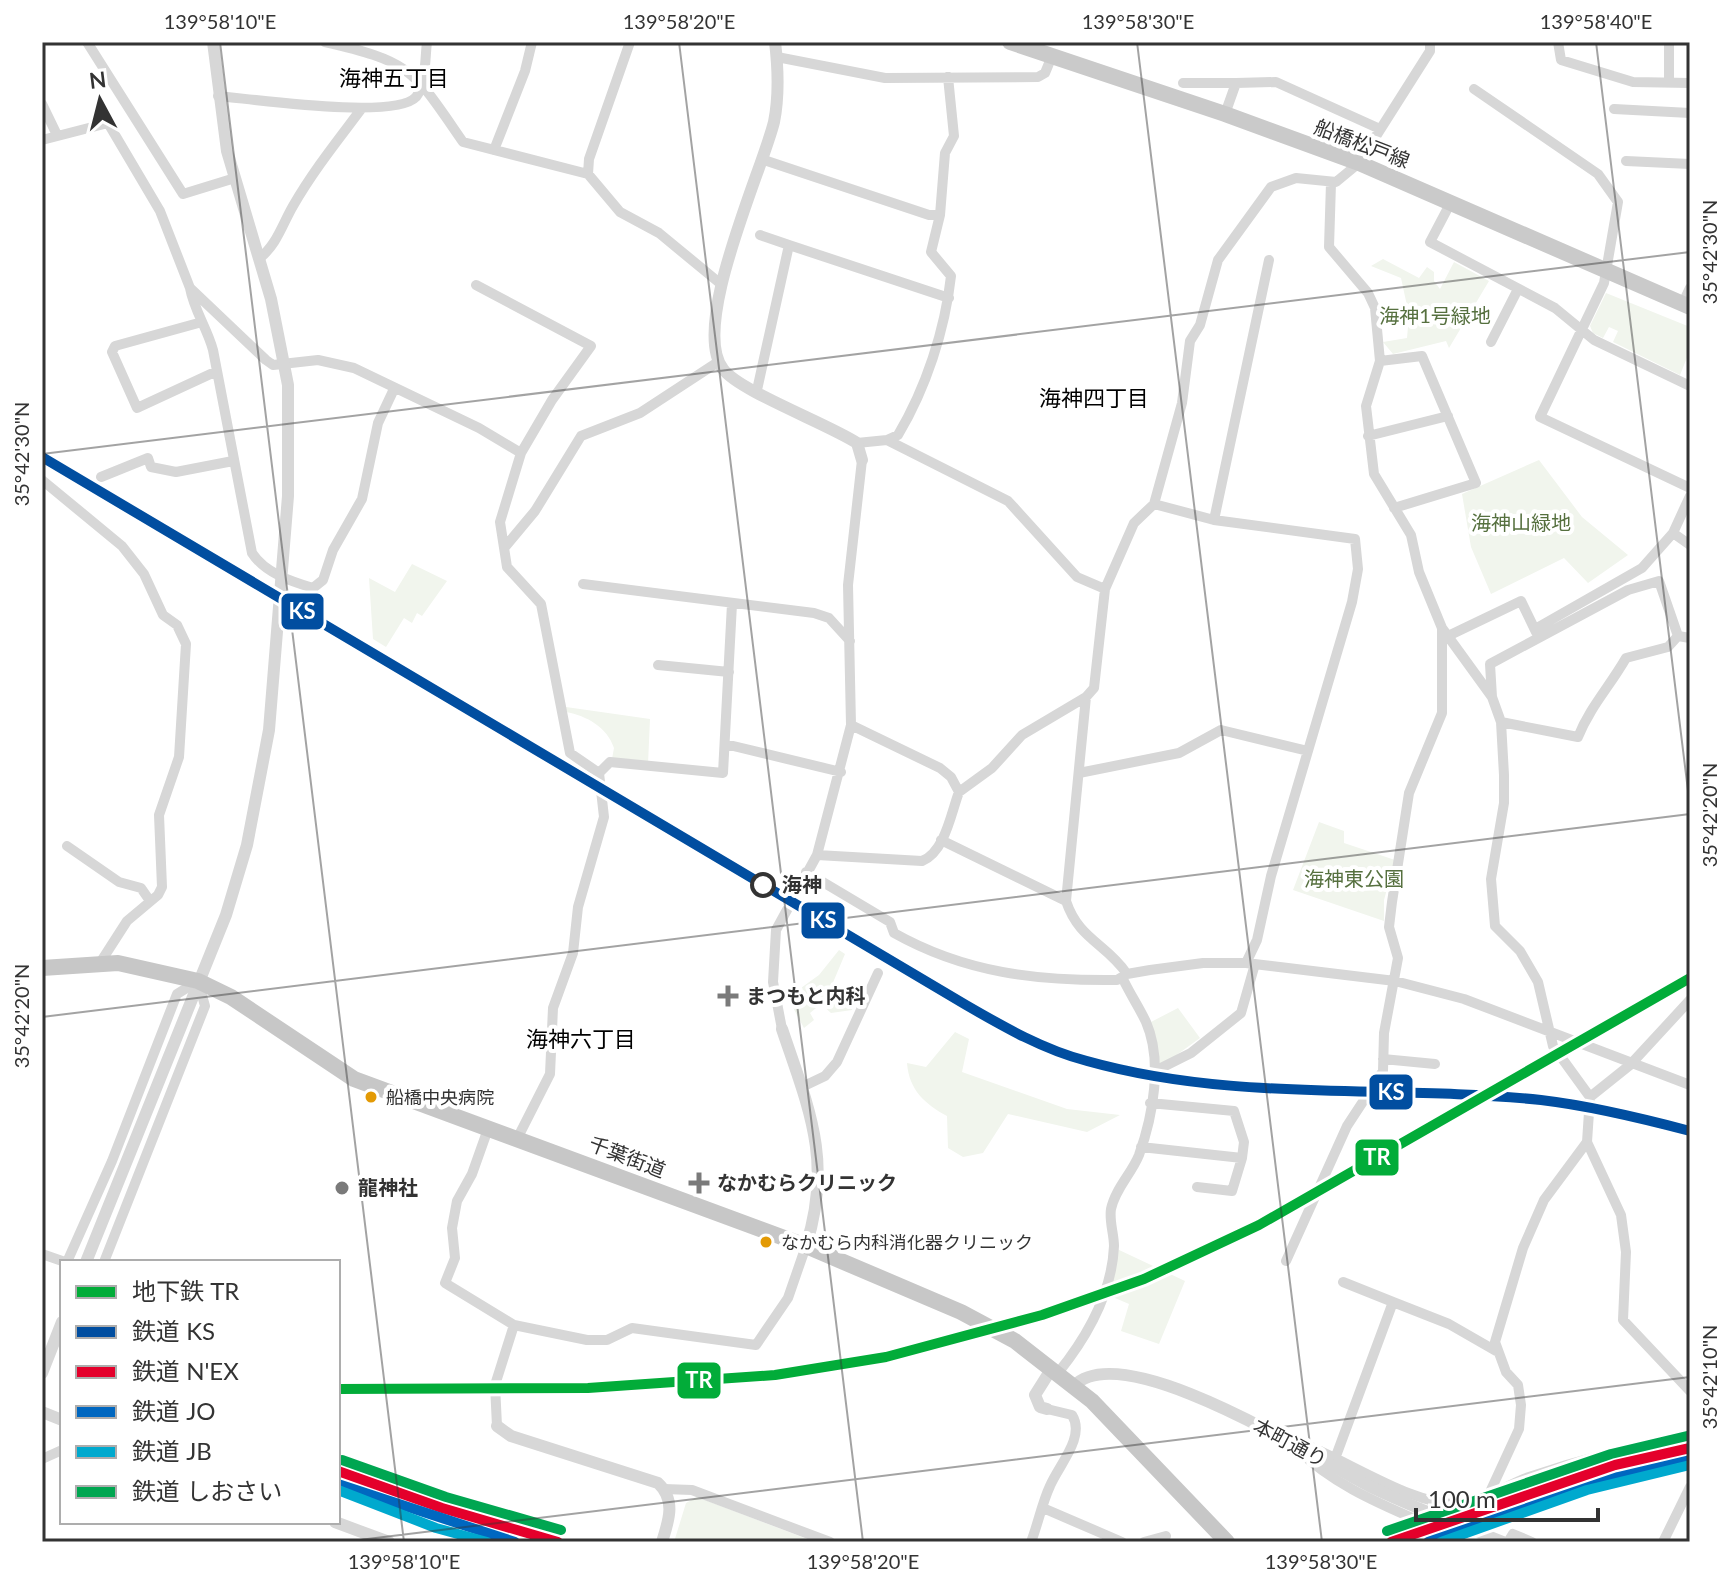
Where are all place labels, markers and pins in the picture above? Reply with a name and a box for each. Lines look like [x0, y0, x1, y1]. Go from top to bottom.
place label: 海神 [782, 872, 822, 896]
marker: 海神 [751, 873, 775, 897]
place label: まつもと内科 [746, 983, 866, 1007]
marker: まつもと内科 [717, 985, 739, 1007]
place label: 船橋中央病院 [386, 1086, 494, 1108]
marker: 船橋中央病院 [363, 1089, 379, 1105]
place label: なかむらクリニック [717, 1170, 897, 1194]
marker: なかむらクリニック [688, 1172, 710, 1194]
place label: 龍神社 [358, 1175, 418, 1199]
marker: 龍神社 [333, 1179, 351, 1197]
place label: なかむら内科消化器クリニック [781, 1231, 1033, 1253]
marker: なかむら内科消化器クリニック [758, 1234, 774, 1250]

